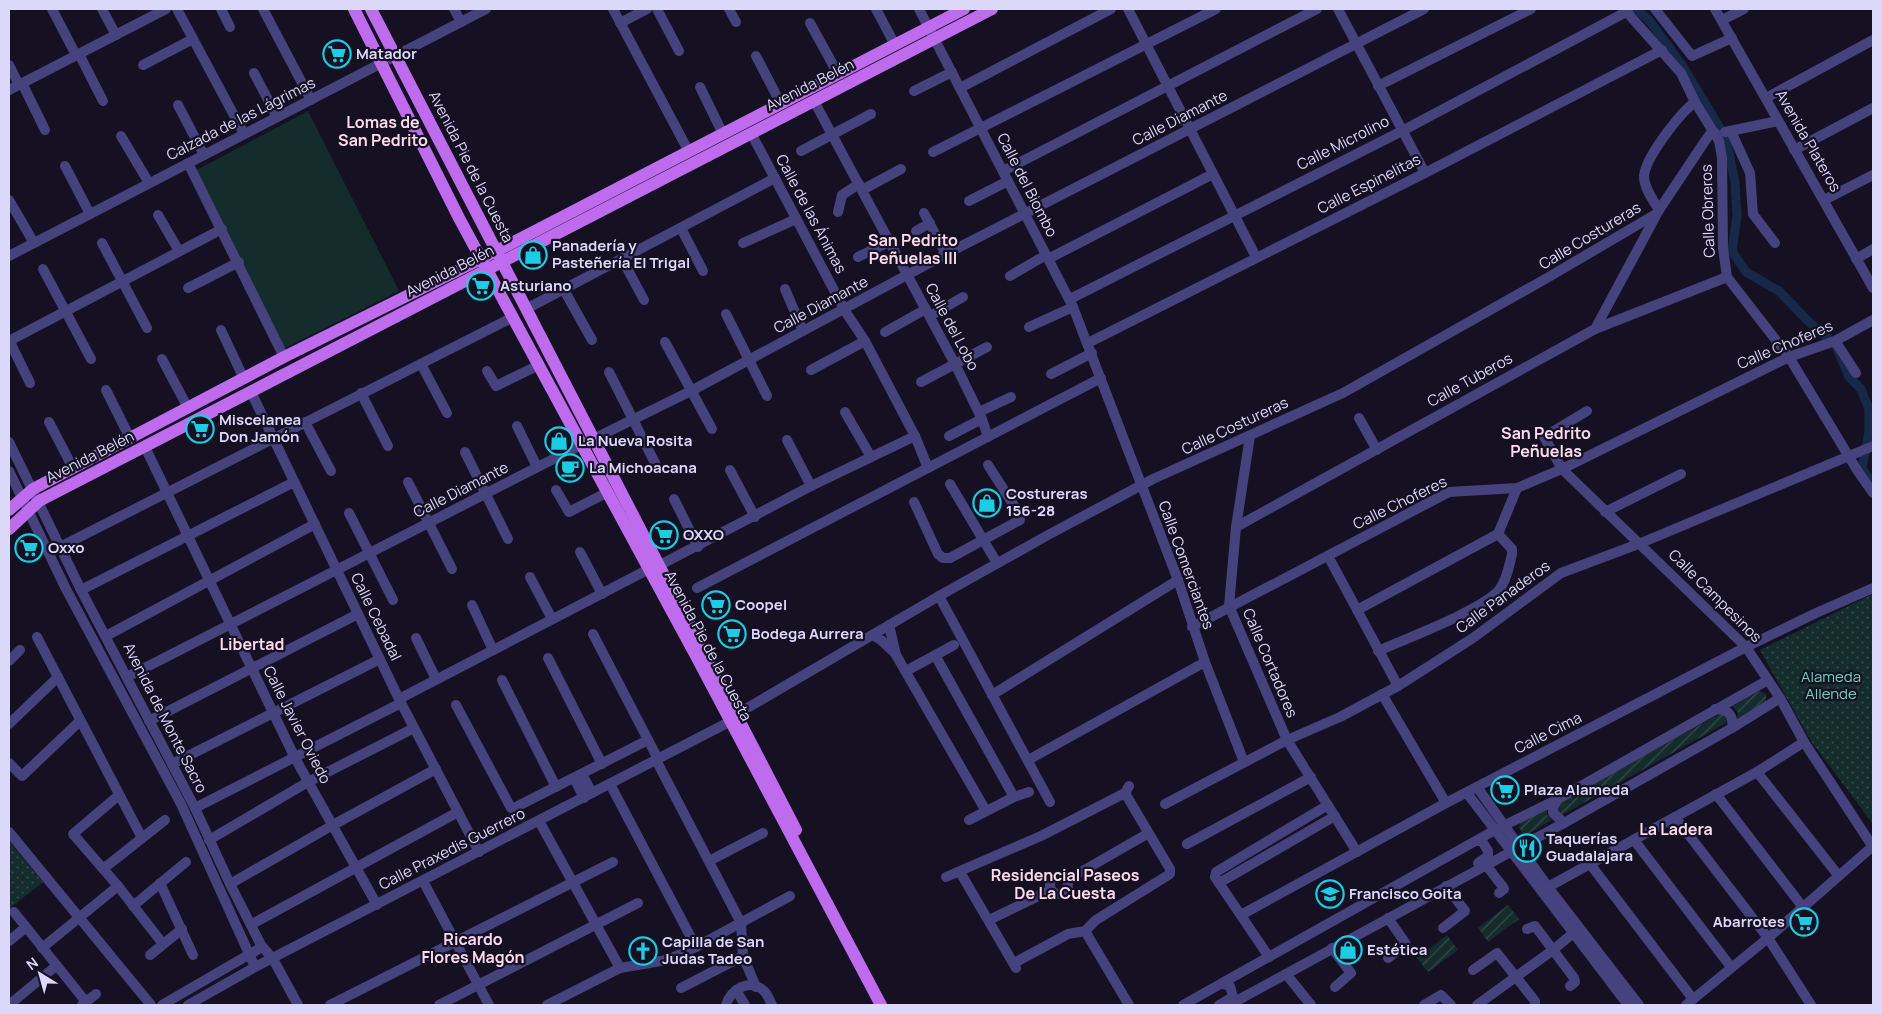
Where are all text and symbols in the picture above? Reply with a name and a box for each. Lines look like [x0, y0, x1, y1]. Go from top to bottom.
supermarket icon: Matador [322, 39, 352, 69]
place label: Matador [356, 43, 417, 64]
street label: Avenida Belén [762, 53, 858, 116]
street label: Calzada de las Lágrimas [163, 72, 319, 165]
street label: Calle Diamante [1129, 84, 1231, 151]
street label: Avenida Plateros [1771, 86, 1846, 196]
street label: Avenida Pie de la Cuesta [424, 87, 519, 246]
street label: Calle Microlino [1293, 110, 1393, 175]
district label: Lomas de San Pedrito [338, 111, 428, 151]
street label: Calle del Biombo [992, 129, 1063, 240]
street label: Calle Espinelitas [1313, 148, 1424, 219]
street label: Calle de las Ánimas [771, 151, 852, 277]
street label: Calle Obreros [1695, 164, 1720, 258]
street label: Calle Costureras [1535, 197, 1645, 274]
district label: San Pedrito Peñuelas III [868, 229, 958, 269]
place label: Panadería y Pasteñería El Trigal [552, 235, 690, 273]
street label: Avenida Belén [402, 239, 498, 302]
shop icon: Panadería y Pasteñería El Trigal [518, 240, 548, 270]
supermarket icon: Asturiano [466, 271, 496, 301]
street label: Calle Diamante [770, 271, 872, 338]
place label: Asturiano [500, 275, 571, 296]
street label: Calle del Lobo [921, 279, 984, 374]
street label: Calle Choferes [1734, 315, 1836, 374]
street label: Calle Tuberos [1423, 347, 1516, 412]
street label: Calle Costureras [1178, 392, 1292, 459]
place label: Miscelanea Don Jamón [219, 409, 301, 447]
supermarket icon: Miscelanea Don Jamón [185, 414, 215, 444]
district label: San Pedrito Peñuelas [1501, 422, 1591, 462]
street label: Avenida Belén [42, 425, 138, 488]
shop icon: La Nueva Rosita [544, 426, 574, 456]
place label: La Nueva Rosita [578, 430, 692, 451]
cafe icon: La Michoacana [555, 453, 585, 483]
street label: Calle Diamante [410, 456, 512, 523]
place label: La Michoacana [589, 457, 697, 478]
street label: Calle Choferes [1349, 471, 1450, 534]
place label: Costureras 156-28 [1006, 483, 1088, 521]
shop icon: Costureras 156-28 [972, 488, 1002, 518]
street label: Calle Comerciantes [1153, 498, 1220, 632]
supermarket icon: OXXO [649, 520, 679, 550]
place label: OXXO [683, 524, 724, 545]
supermarket icon: Oxxo [14, 533, 44, 563]
place label: Oxxo [48, 537, 85, 558]
street label: Calle Campesinos [1664, 544, 1767, 647]
street label: Calle Panaderos [1451, 555, 1554, 638]
street label: Avenida Pie de la Cuesta [660, 567, 757, 725]
street label: Calle Cebadal [346, 569, 407, 664]
supermarket icon: Coopel [701, 590, 731, 620]
place label: Coopel [735, 594, 787, 615]
street label: Calle Cortadores [1238, 605, 1303, 721]
supermarket icon: Bodega Aurrera [717, 619, 747, 649]
place label: Bodega Aurrera [751, 623, 864, 644]
district label: Libertad [220, 633, 284, 655]
street label: Avenida de Monte Sacro [118, 639, 213, 797]
street label: Calle Javier Oviedo [259, 662, 336, 787]
park label: Alameda Allende [1801, 666, 1861, 704]
street label: Calle Cima [1510, 707, 1585, 759]
supermarket icon: Plaza Alameda [1490, 775, 1520, 805]
place label: Plaza Alameda [1524, 779, 1629, 800]
street label: Calle Praxedis Guerrero [375, 802, 529, 895]
district label: La Ladera [1639, 818, 1713, 840]
place label: Taquerías Guadalajara [1546, 828, 1633, 866]
restaurant icon: Taquerías Guadalajara [1512, 833, 1542, 863]
district label: Residencial Paseos De La Cuesta [991, 864, 1140, 904]
school or university icon: Francisco Goita [1315, 879, 1345, 909]
place label: Francisco Goita [1349, 883, 1462, 904]
supermarket icon: Abarrotes [1789, 907, 1819, 937]
place label: Abarrotes [1713, 911, 1785, 932]
district label: Ricardo Flores Magón [421, 928, 525, 968]
place label: Capilla de San Judas Tadeo [662, 931, 764, 969]
shop icon: Estética [1333, 935, 1363, 965]
church icon: Capilla de San Judas Tadeo [628, 936, 658, 966]
place label: Estética [1367, 939, 1427, 960]
north arrow [15, 949, 65, 999]
text: N [22, 953, 42, 974]

